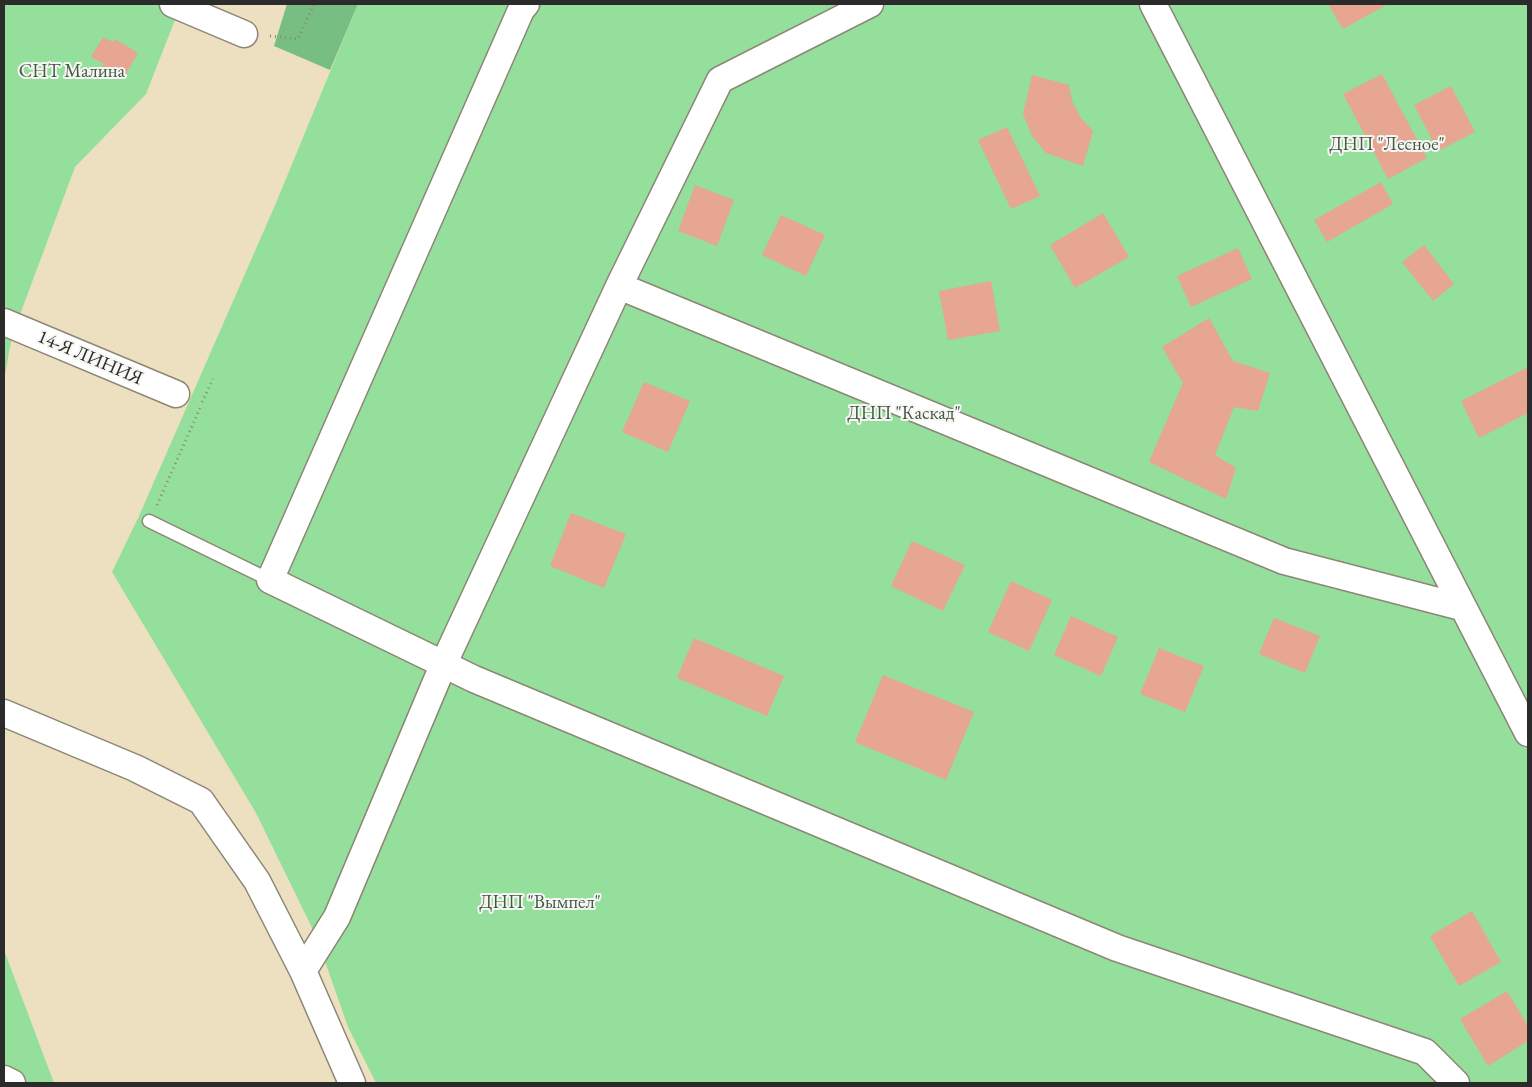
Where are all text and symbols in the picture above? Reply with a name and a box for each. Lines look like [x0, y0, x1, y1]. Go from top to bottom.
park label: СНТ Малина [19, 61, 125, 83]
park label: ДНП "Лесное" [1329, 134, 1445, 156]
street label: 14-Я ЛИНИЯ [34, 326, 146, 390]
park label: ДНП "Каскад" [847, 403, 961, 425]
park label: ДНП "Вымпел" [479, 892, 601, 914]

